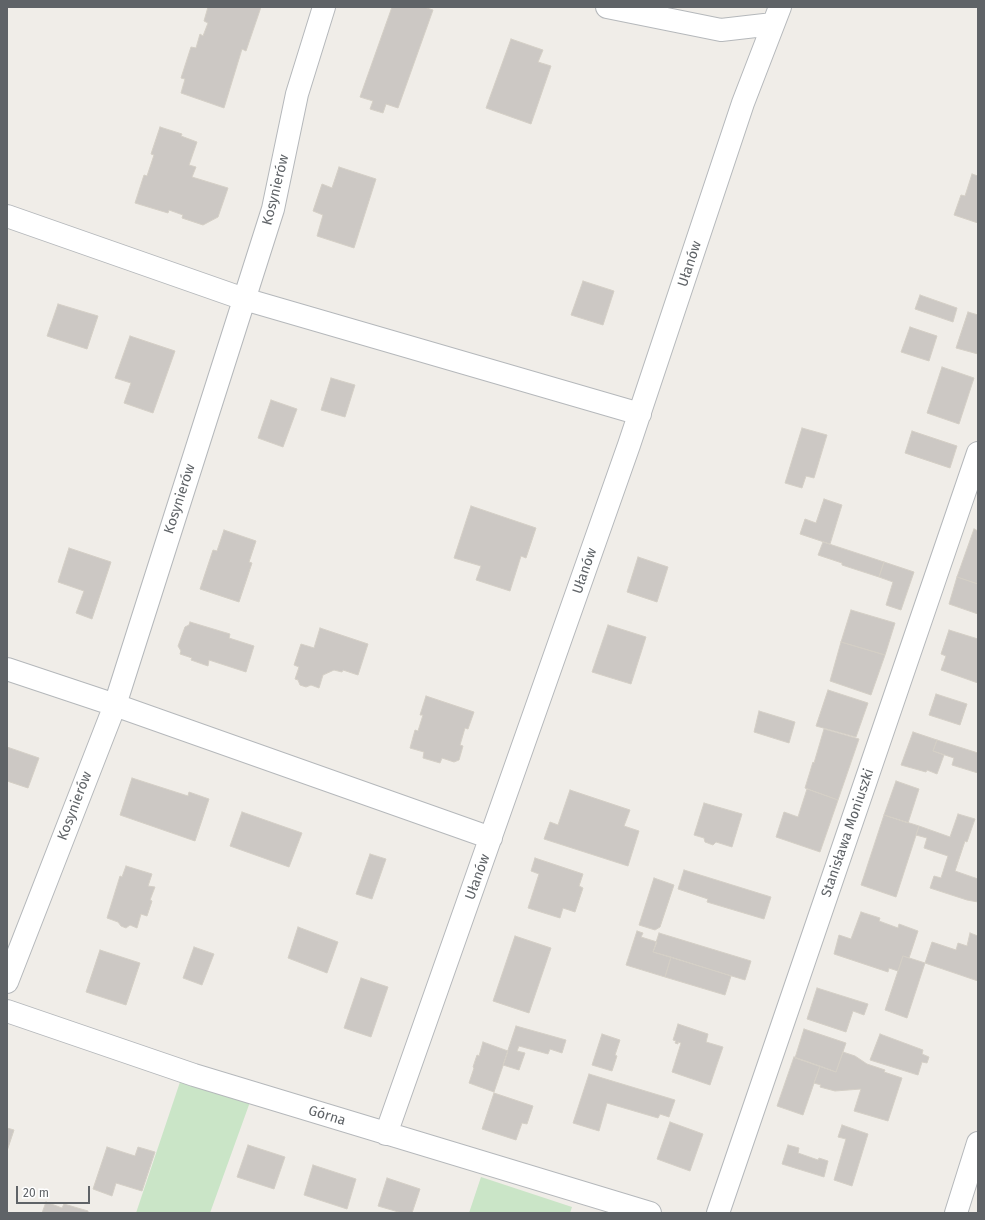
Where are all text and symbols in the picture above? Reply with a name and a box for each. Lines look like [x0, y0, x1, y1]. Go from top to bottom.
street label: Kosynierów [259, 153, 293, 227]
street label: Ułanów [675, 239, 705, 289]
street label: Kosynierów [161, 462, 199, 536]
street label: Ułanów [569, 546, 601, 596]
street label: Stanisława Moniuszki [818, 767, 878, 899]
street label: Kosynierów [54, 769, 96, 843]
street label: Ułanów [462, 852, 494, 902]
street label: Górna [306, 1102, 348, 1130]
scale bar [18, 1178, 92, 1204]
text: 20 m [23, 1186, 49, 1200]

